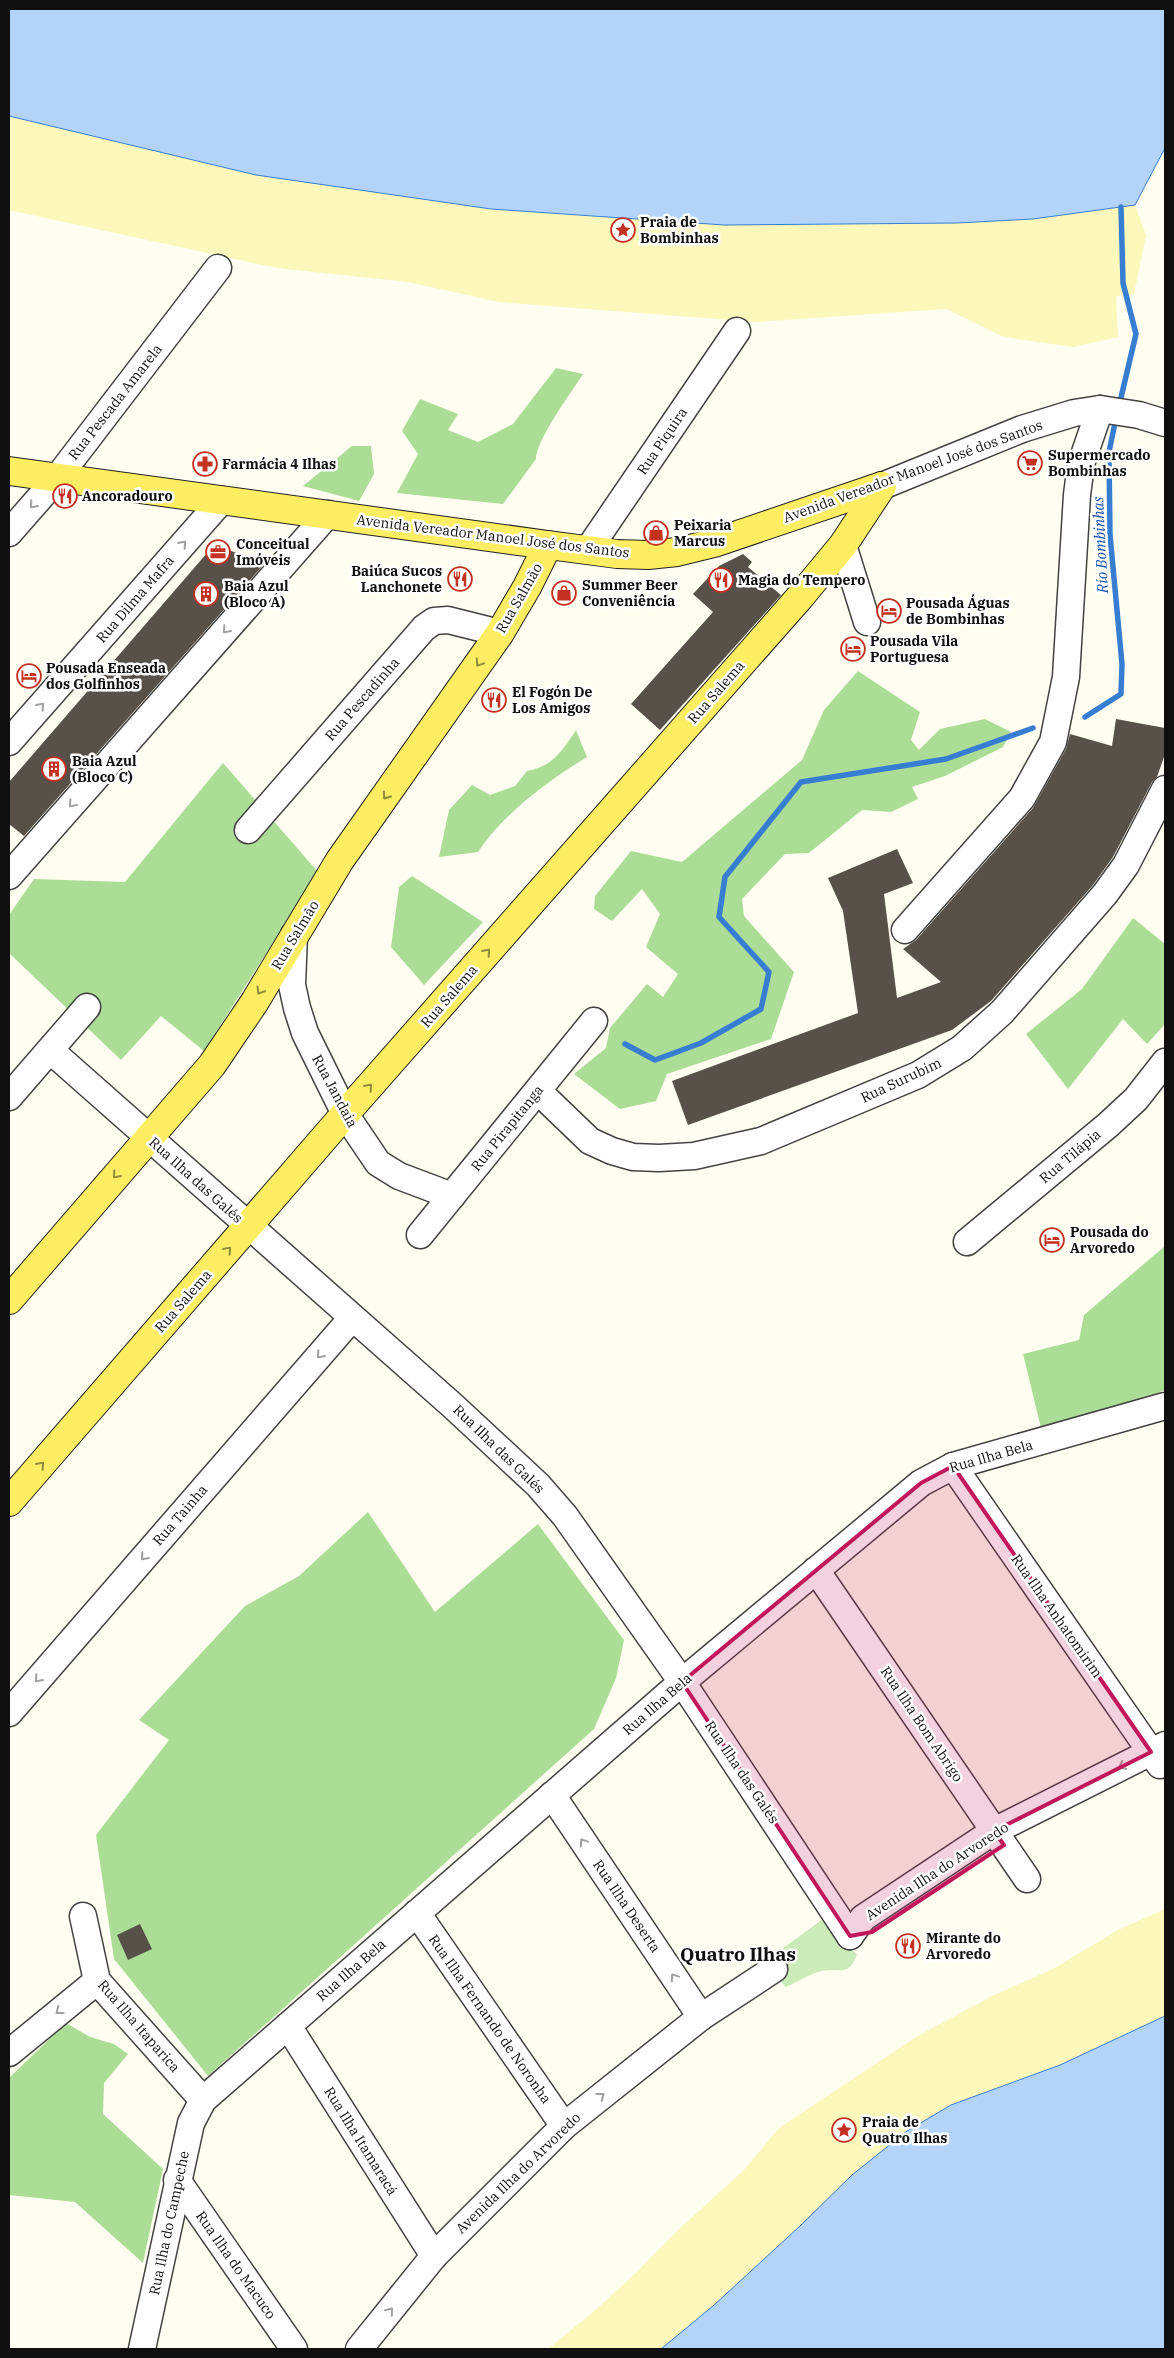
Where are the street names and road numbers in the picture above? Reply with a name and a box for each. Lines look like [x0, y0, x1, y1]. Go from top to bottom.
street label: Rua Pescada Amarela [64, 340, 166, 464]
street label: Rua Piquira [633, 404, 691, 478]
street label: Avenida Vereador Manoel José dos Santos [781, 416, 1045, 526]
street label: Avenida Vereador Manoel José dos Santos [356, 510, 631, 562]
street label: Rua Dilma Mafra [92, 551, 178, 646]
street label: Rua Salmão [492, 560, 546, 636]
street label: Rua Pescadinha [321, 653, 403, 744]
street label: Rua Salema [684, 657, 748, 727]
street label: Rua Salmão [267, 897, 323, 973]
street label: Rua Salema [417, 961, 481, 1031]
street label: Rua Jandaia [308, 1051, 362, 1131]
street label: Rua Surubim [858, 1053, 944, 1107]
street label: Rua Pirapitanga [467, 1081, 547, 1175]
street label: Rua Tilápia [1036, 1125, 1105, 1187]
street label: Rua Ilha das Galés [145, 1133, 247, 1227]
street label: Rua Salema [151, 1266, 215, 1336]
street label: Rua Ilha das Galés [450, 1401, 549, 1497]
street label: Rua Ilha Bela [947, 1435, 1035, 1477]
street label: Rua Tainha [149, 1481, 212, 1549]
street label: Rua Ilha Anhatomirim [1007, 1551, 1107, 1681]
street label: Rua Ilha Bom Abrigo [877, 1663, 967, 1785]
street label: Rua Ilha Bela [619, 1669, 696, 1739]
street label: Rua Ilha das Galés [701, 1717, 783, 1827]
street label: Avenida Ilha do Arvoredo [862, 1818, 1012, 1924]
street label: Rua Ilha Deserta [589, 1856, 665, 1956]
street label: Rua Ilha Fernando de Noronha [425, 1931, 556, 2107]
street label: Rua Ilha Bela [313, 1935, 390, 2005]
street label: Rua Ilha Itaparica [94, 1976, 184, 2076]
street label: Rua Ilha Itamaracá [320, 2083, 402, 2199]
street label: Avenida Ilha do Arvoredo [452, 2108, 584, 2237]
street label: Rua Ilha do Campeche [145, 2149, 193, 2297]
street label: Rua Ilha do Macuco [192, 2207, 280, 2323]

